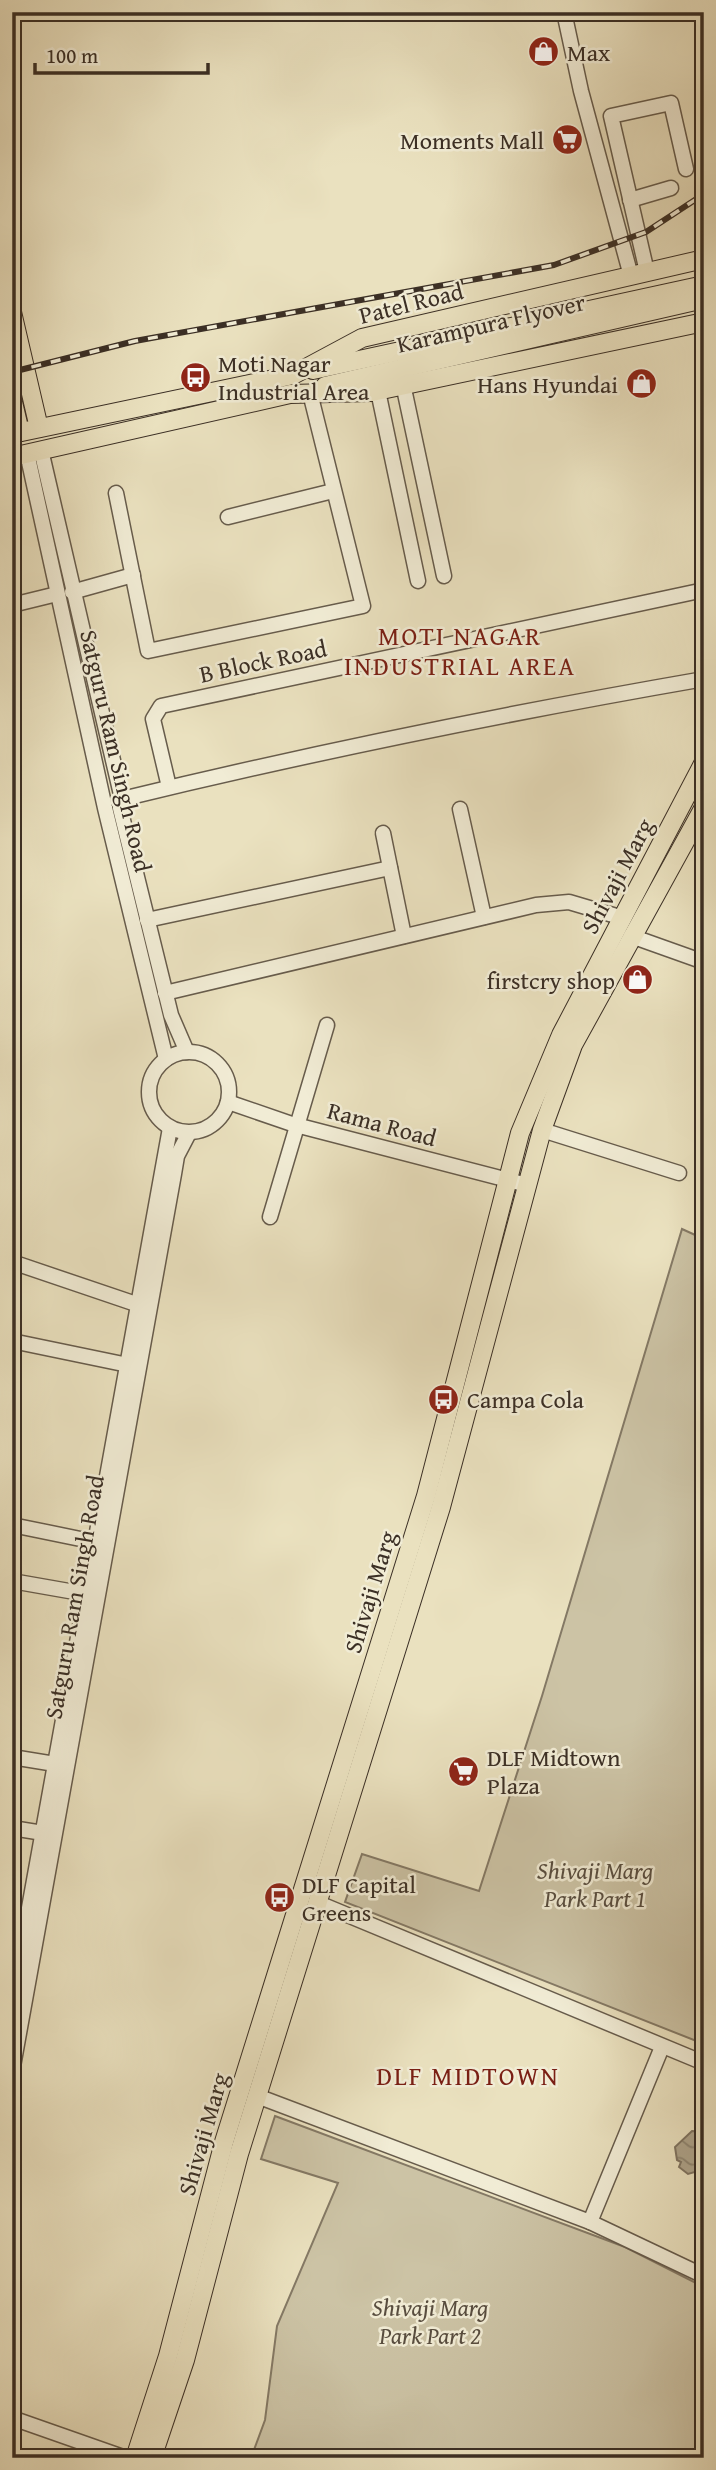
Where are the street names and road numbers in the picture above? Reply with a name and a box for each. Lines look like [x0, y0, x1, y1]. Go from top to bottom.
street label: Patel Road [355, 273, 467, 333]
street label: Karampura Flyover [393, 284, 589, 362]
street label: Satguru Ram Singh Road [71, 626, 161, 876]
street label: B Block Road [196, 630, 330, 692]
street label: Shivaji Marg [572, 812, 662, 940]
street label: Rama Road [324, 1093, 441, 1155]
street label: Satguru Ram Singh Road [35, 1472, 113, 1722]
street label: Shivaji Marg [335, 1527, 405, 1657]
street label: Shivaji Marg [169, 2069, 237, 2199]

